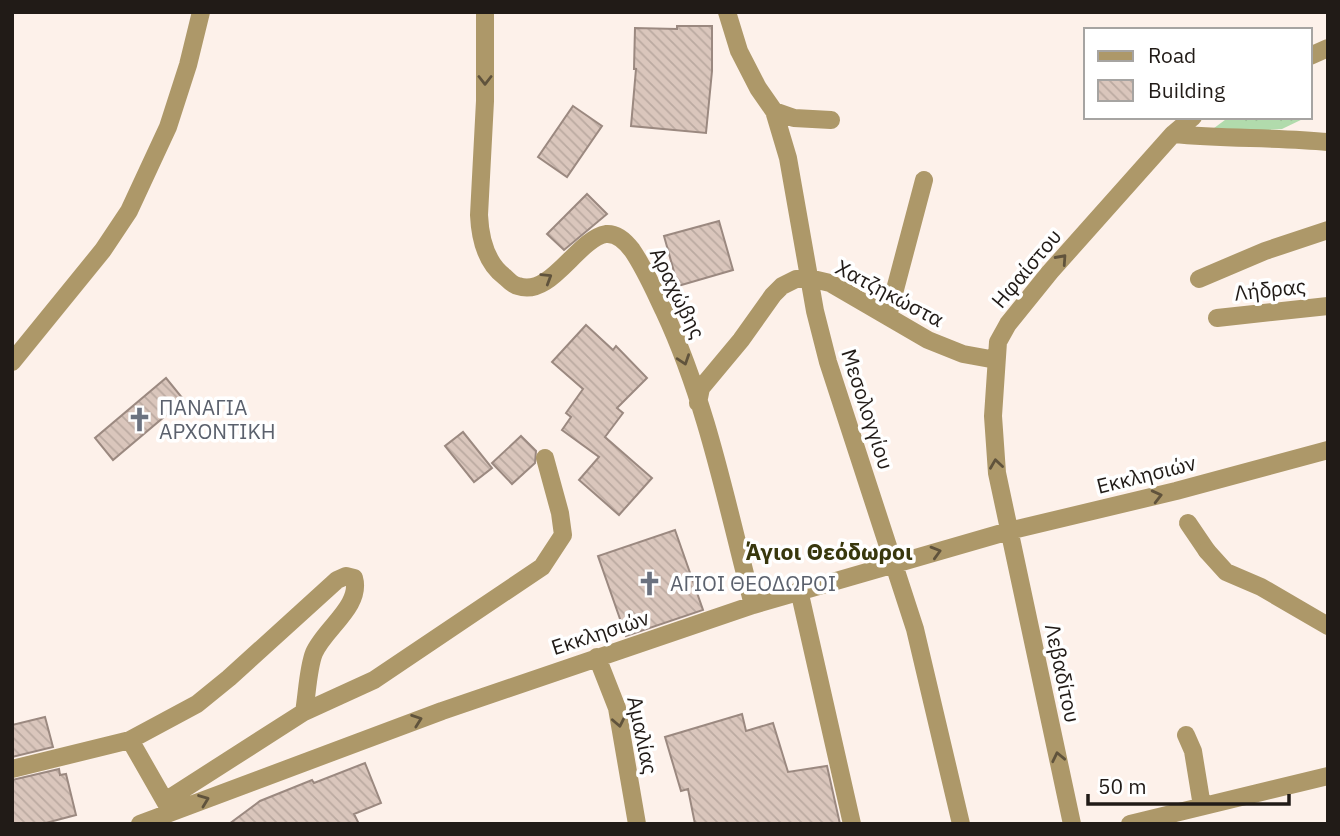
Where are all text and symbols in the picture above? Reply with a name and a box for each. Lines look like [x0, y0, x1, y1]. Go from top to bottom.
legend [1084, 28, 1312, 119]
text: Road [1148, 41, 1196, 69]
one-way arrow [477, 76, 493, 86]
text: Building [1148, 76, 1225, 104]
street label: Ηφαίστου [985, 222, 1067, 314]
street label: Αραχώβης [644, 243, 712, 343]
street label: Χατζηκώστα [831, 253, 949, 333]
one-way arrow [1053, 254, 1066, 267]
street label: Λήδρας [1233, 271, 1307, 307]
one-way arrow [539, 274, 552, 287]
street label: Μεσολογγίου [835, 345, 901, 473]
one-way arrow [676, 353, 690, 365]
place label: ΠΑΝΑΓΙΑ ΑΡΧΟΝΤΙΚΗ [159, 393, 276, 445]
church icon: ΠΑΝΑΓΙΑ ΑΡΧΟΝΤΙΚΗ [125, 405, 153, 433]
street label: Εκκλησιών [1093, 448, 1199, 500]
one-way arrow [989, 458, 1004, 470]
one-way arrow [1151, 490, 1163, 504]
district label: Άγιοι Θεόδωροι [746, 536, 913, 566]
one-way arrow [930, 545, 942, 560]
church icon: ΑΓΙΟΙ ΘΕΟΔΩΡΟΙ [636, 569, 664, 597]
place label: ΑΓΙΟΙ ΘΕΟΔΩΡΟΙ [670, 569, 836, 597]
street label: Εκκλησιών [547, 603, 653, 661]
street label: Λεβαδίτου [1039, 621, 1087, 725]
street label: Αμαλίας [621, 693, 665, 777]
one-way arrow [411, 714, 423, 728]
one-way arrow [611, 716, 626, 728]
one-way arrow [1051, 751, 1066, 763]
scale bar [1088, 762, 1289, 806]
text: 50 m [1098, 772, 1147, 800]
one-way arrow [198, 794, 210, 808]

